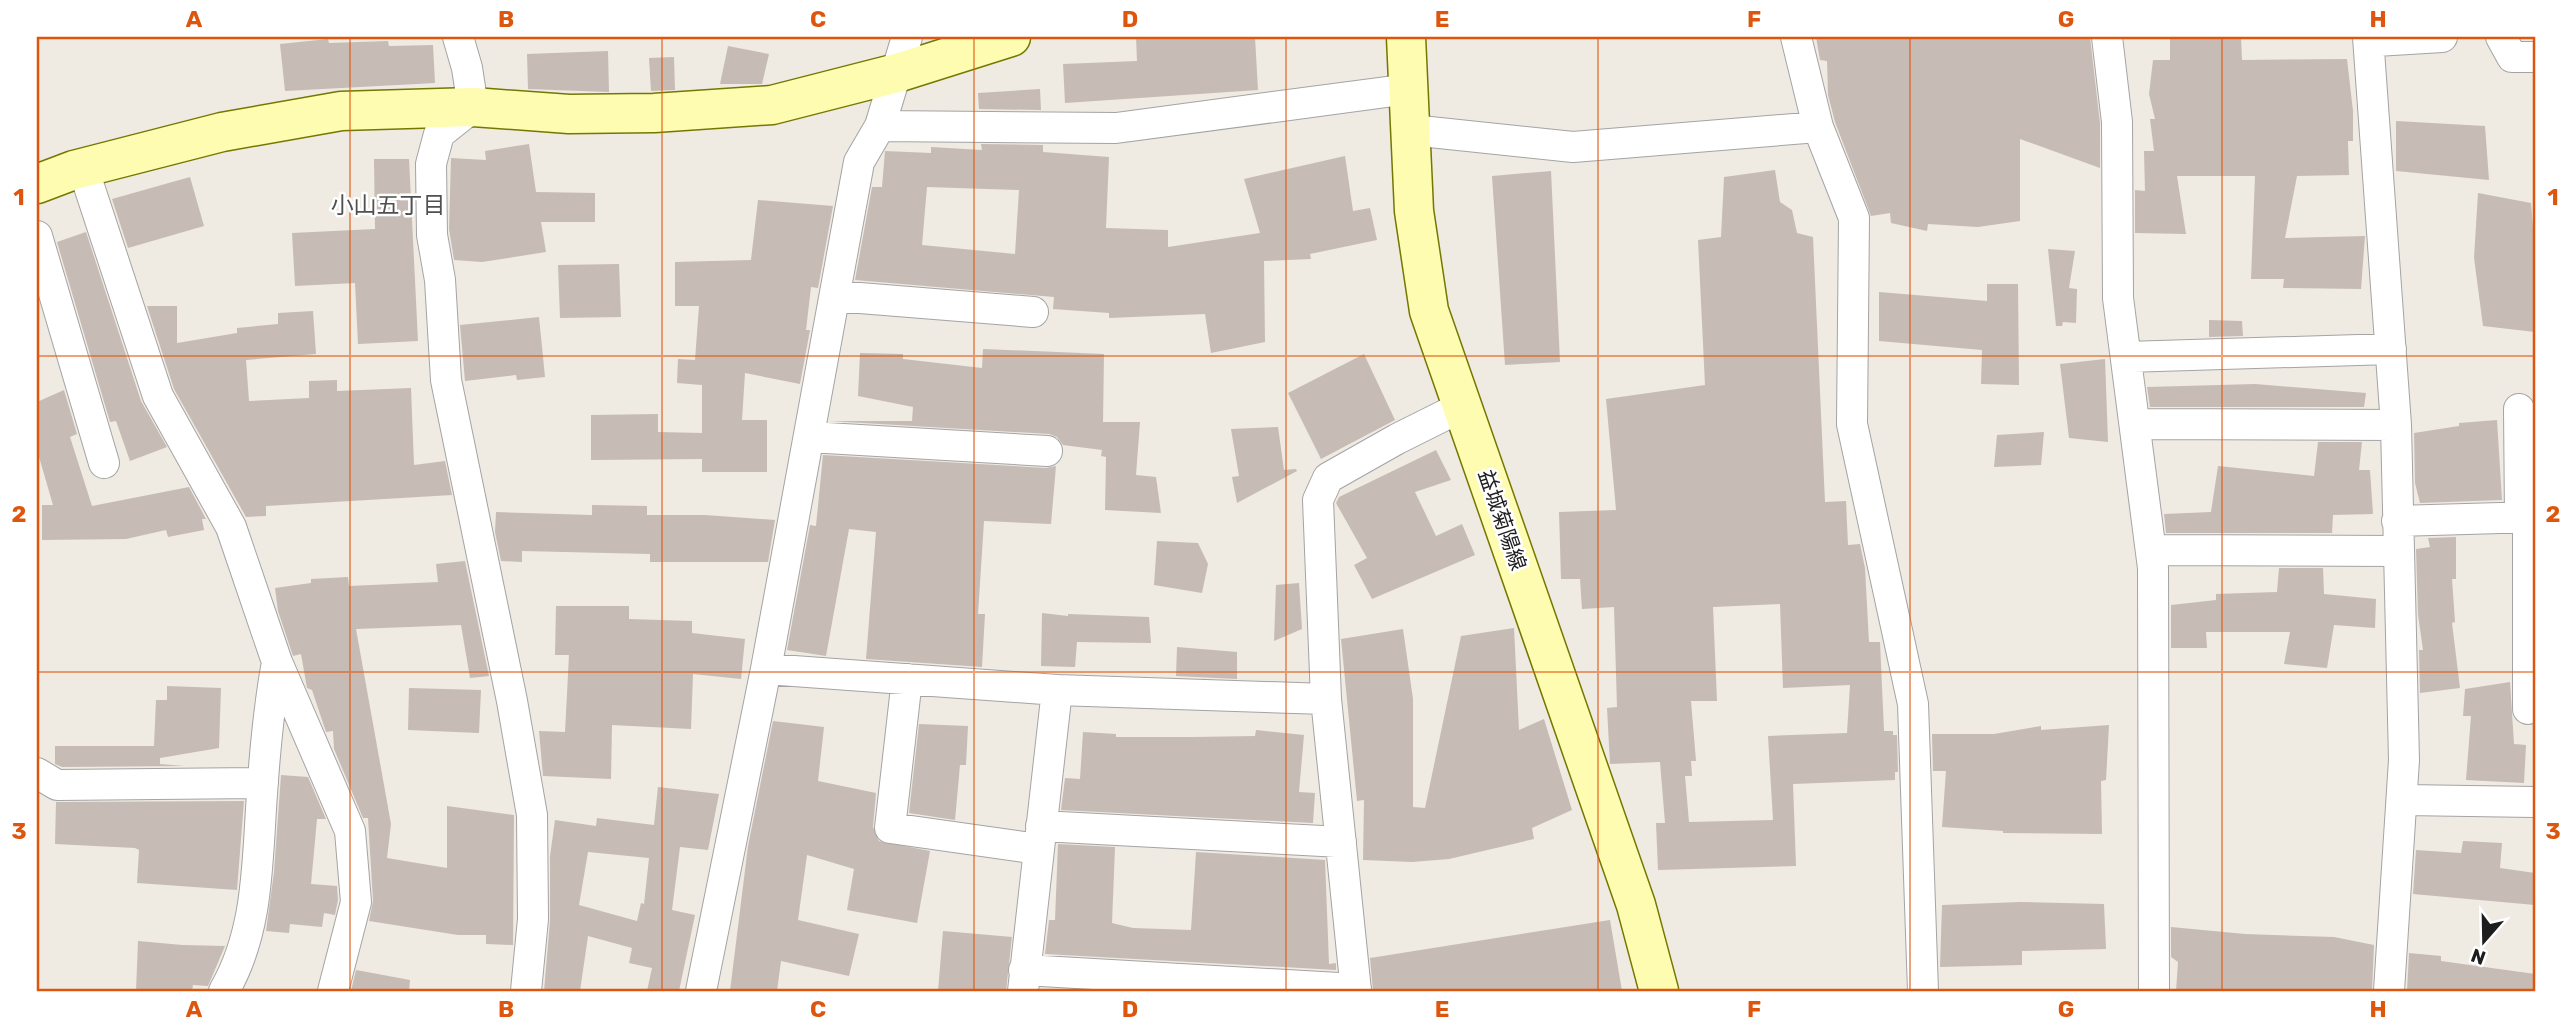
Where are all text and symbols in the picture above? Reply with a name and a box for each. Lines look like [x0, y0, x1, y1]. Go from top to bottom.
text: A [186, 5, 203, 33]
text: B [498, 5, 514, 33]
text: C [810, 5, 826, 33]
text: D [1122, 5, 1138, 33]
text: E [1435, 5, 1449, 33]
text: F [1747, 5, 1761, 33]
text: G [2058, 5, 2074, 33]
text: H [2369, 5, 2387, 33]
text: 1 [13, 183, 25, 211]
text: 1 [2547, 183, 2559, 211]
district label: 小山五丁目 [331, 191, 446, 219]
street label: 益城菊陽線 [1474, 466, 1531, 574]
text: 2 [12, 500, 26, 528]
text: 2 [2546, 500, 2560, 528]
text: 3 [11, 817, 27, 845]
text: 3 [2545, 817, 2561, 845]
north arrow [2450, 906, 2520, 976]
text: N [2468, 943, 2489, 970]
text: A [186, 995, 203, 1023]
text: B [498, 995, 514, 1023]
text: C [810, 995, 826, 1023]
text: D [1122, 995, 1138, 1023]
text: E [1435, 995, 1449, 1023]
text: F [1747, 995, 1761, 1023]
text: G [2058, 995, 2074, 1023]
text: H [2369, 995, 2387, 1023]

